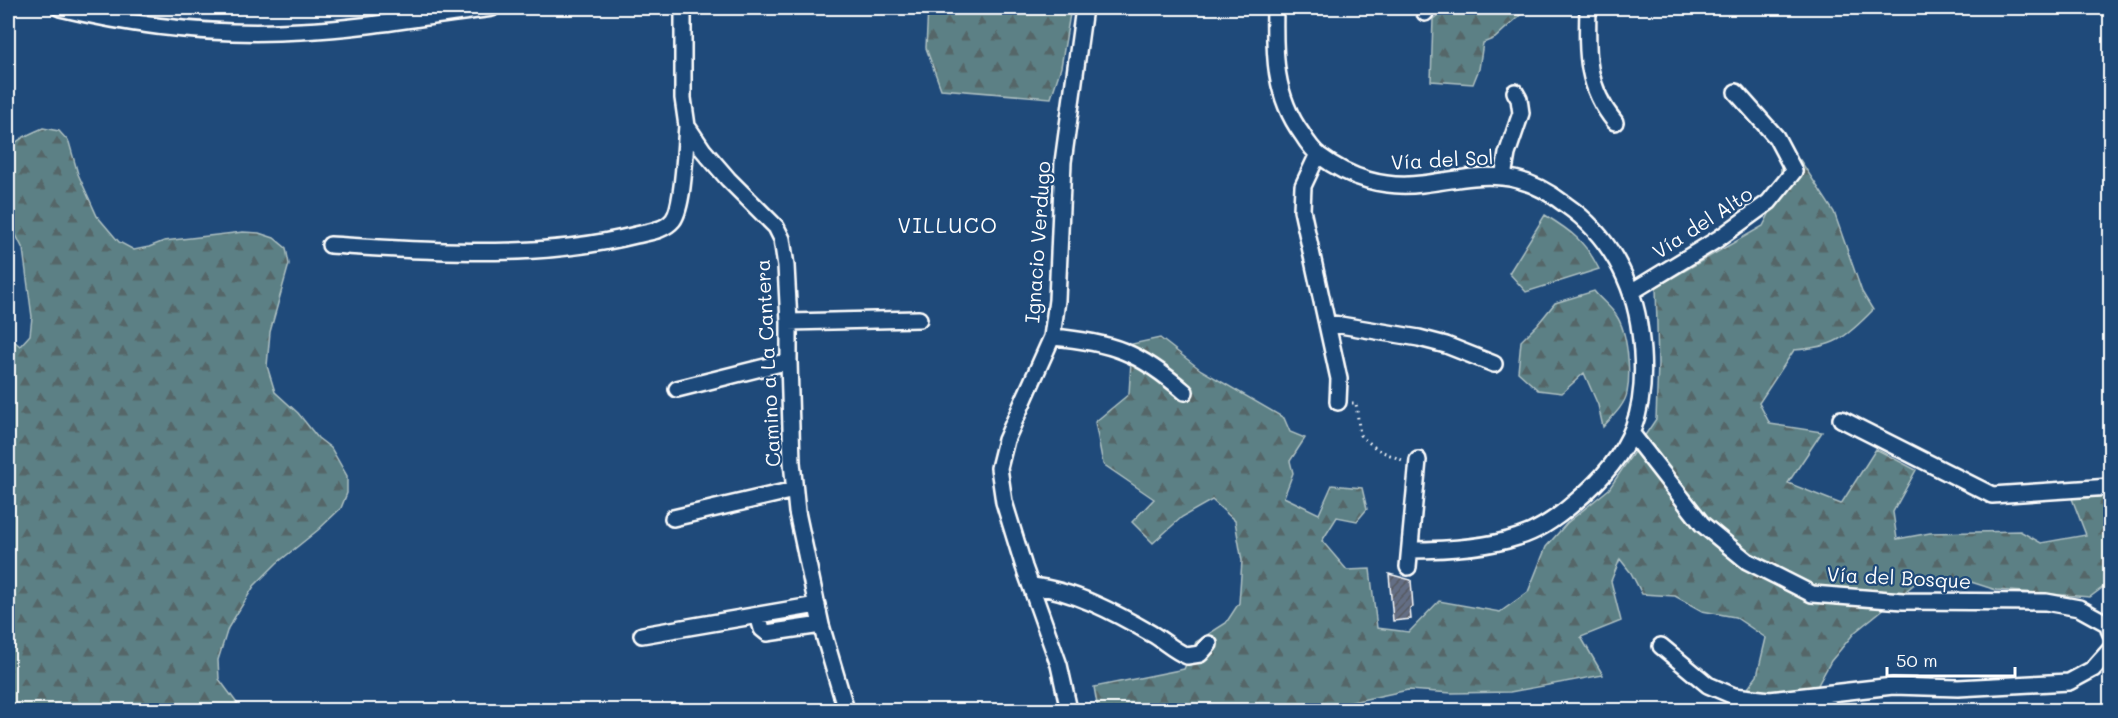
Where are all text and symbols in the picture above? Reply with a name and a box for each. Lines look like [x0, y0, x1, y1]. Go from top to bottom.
street label: Vía del Sol [1390, 143, 1494, 175]
street label: Ignacio Verdugo [1018, 160, 1056, 324]
street label: Vía del Alto [1647, 180, 1757, 264]
district label: VILLUCO [898, 211, 998, 238]
street label: Camino a La Cantera [749, 259, 785, 467]
street label: Vía del Bosque [1826, 560, 1972, 594]
scale bar [1887, 640, 2014, 678]
text: 50 m [1896, 648, 1938, 672]

